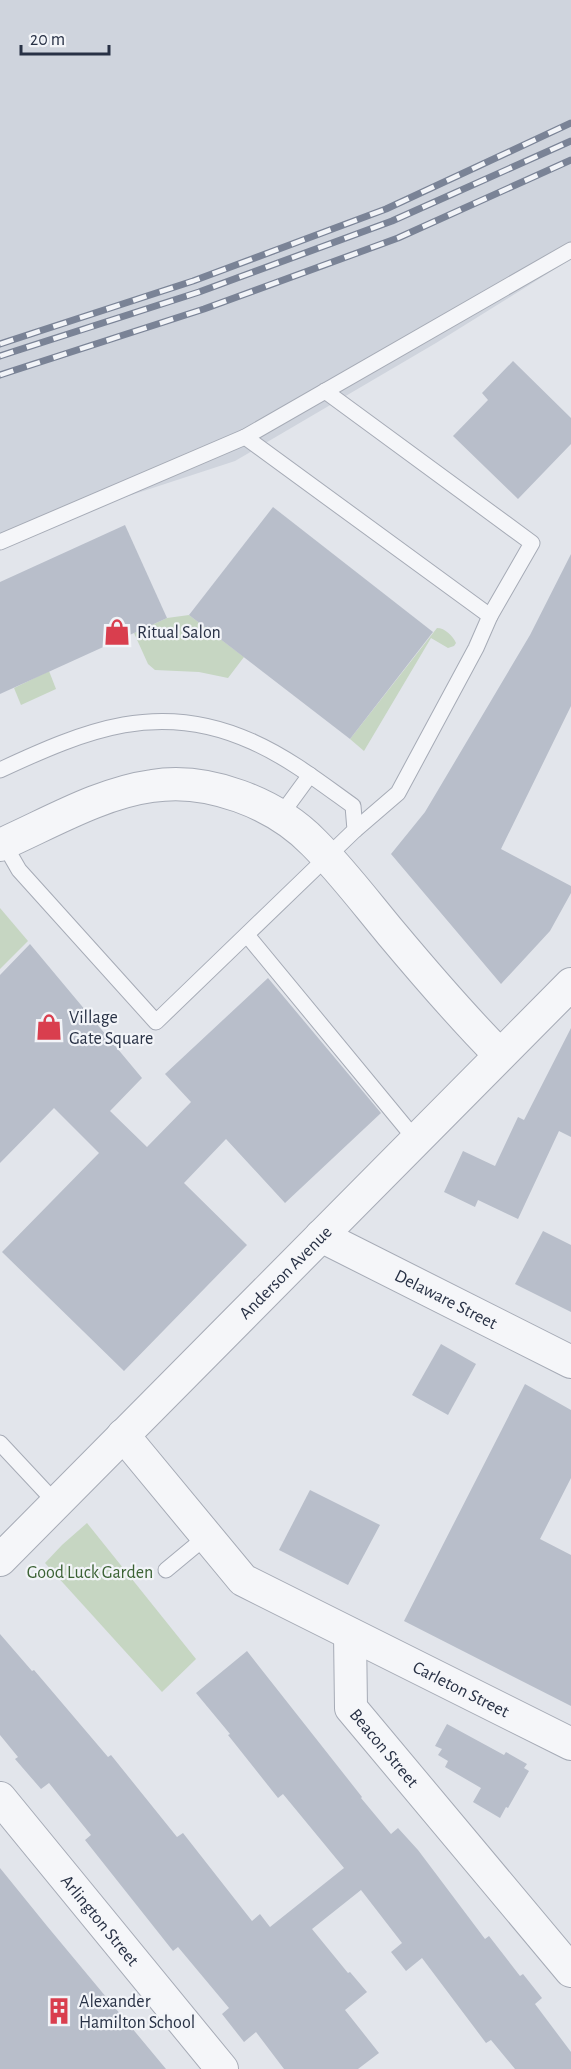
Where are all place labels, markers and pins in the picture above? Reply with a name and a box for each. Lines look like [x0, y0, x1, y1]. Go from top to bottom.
shop icon: Ritual Salon [102, 617, 132, 647]
place label: Ritual Salon [137, 624, 221, 642]
place label: Village Gate Square [69, 1009, 153, 1048]
shop icon: Village Gate Square [34, 1012, 64, 1042]
place label: Alexander Hamilton School [79, 1993, 195, 2032]
building icon: Alexander Hamilton School [44, 1996, 74, 2026]

